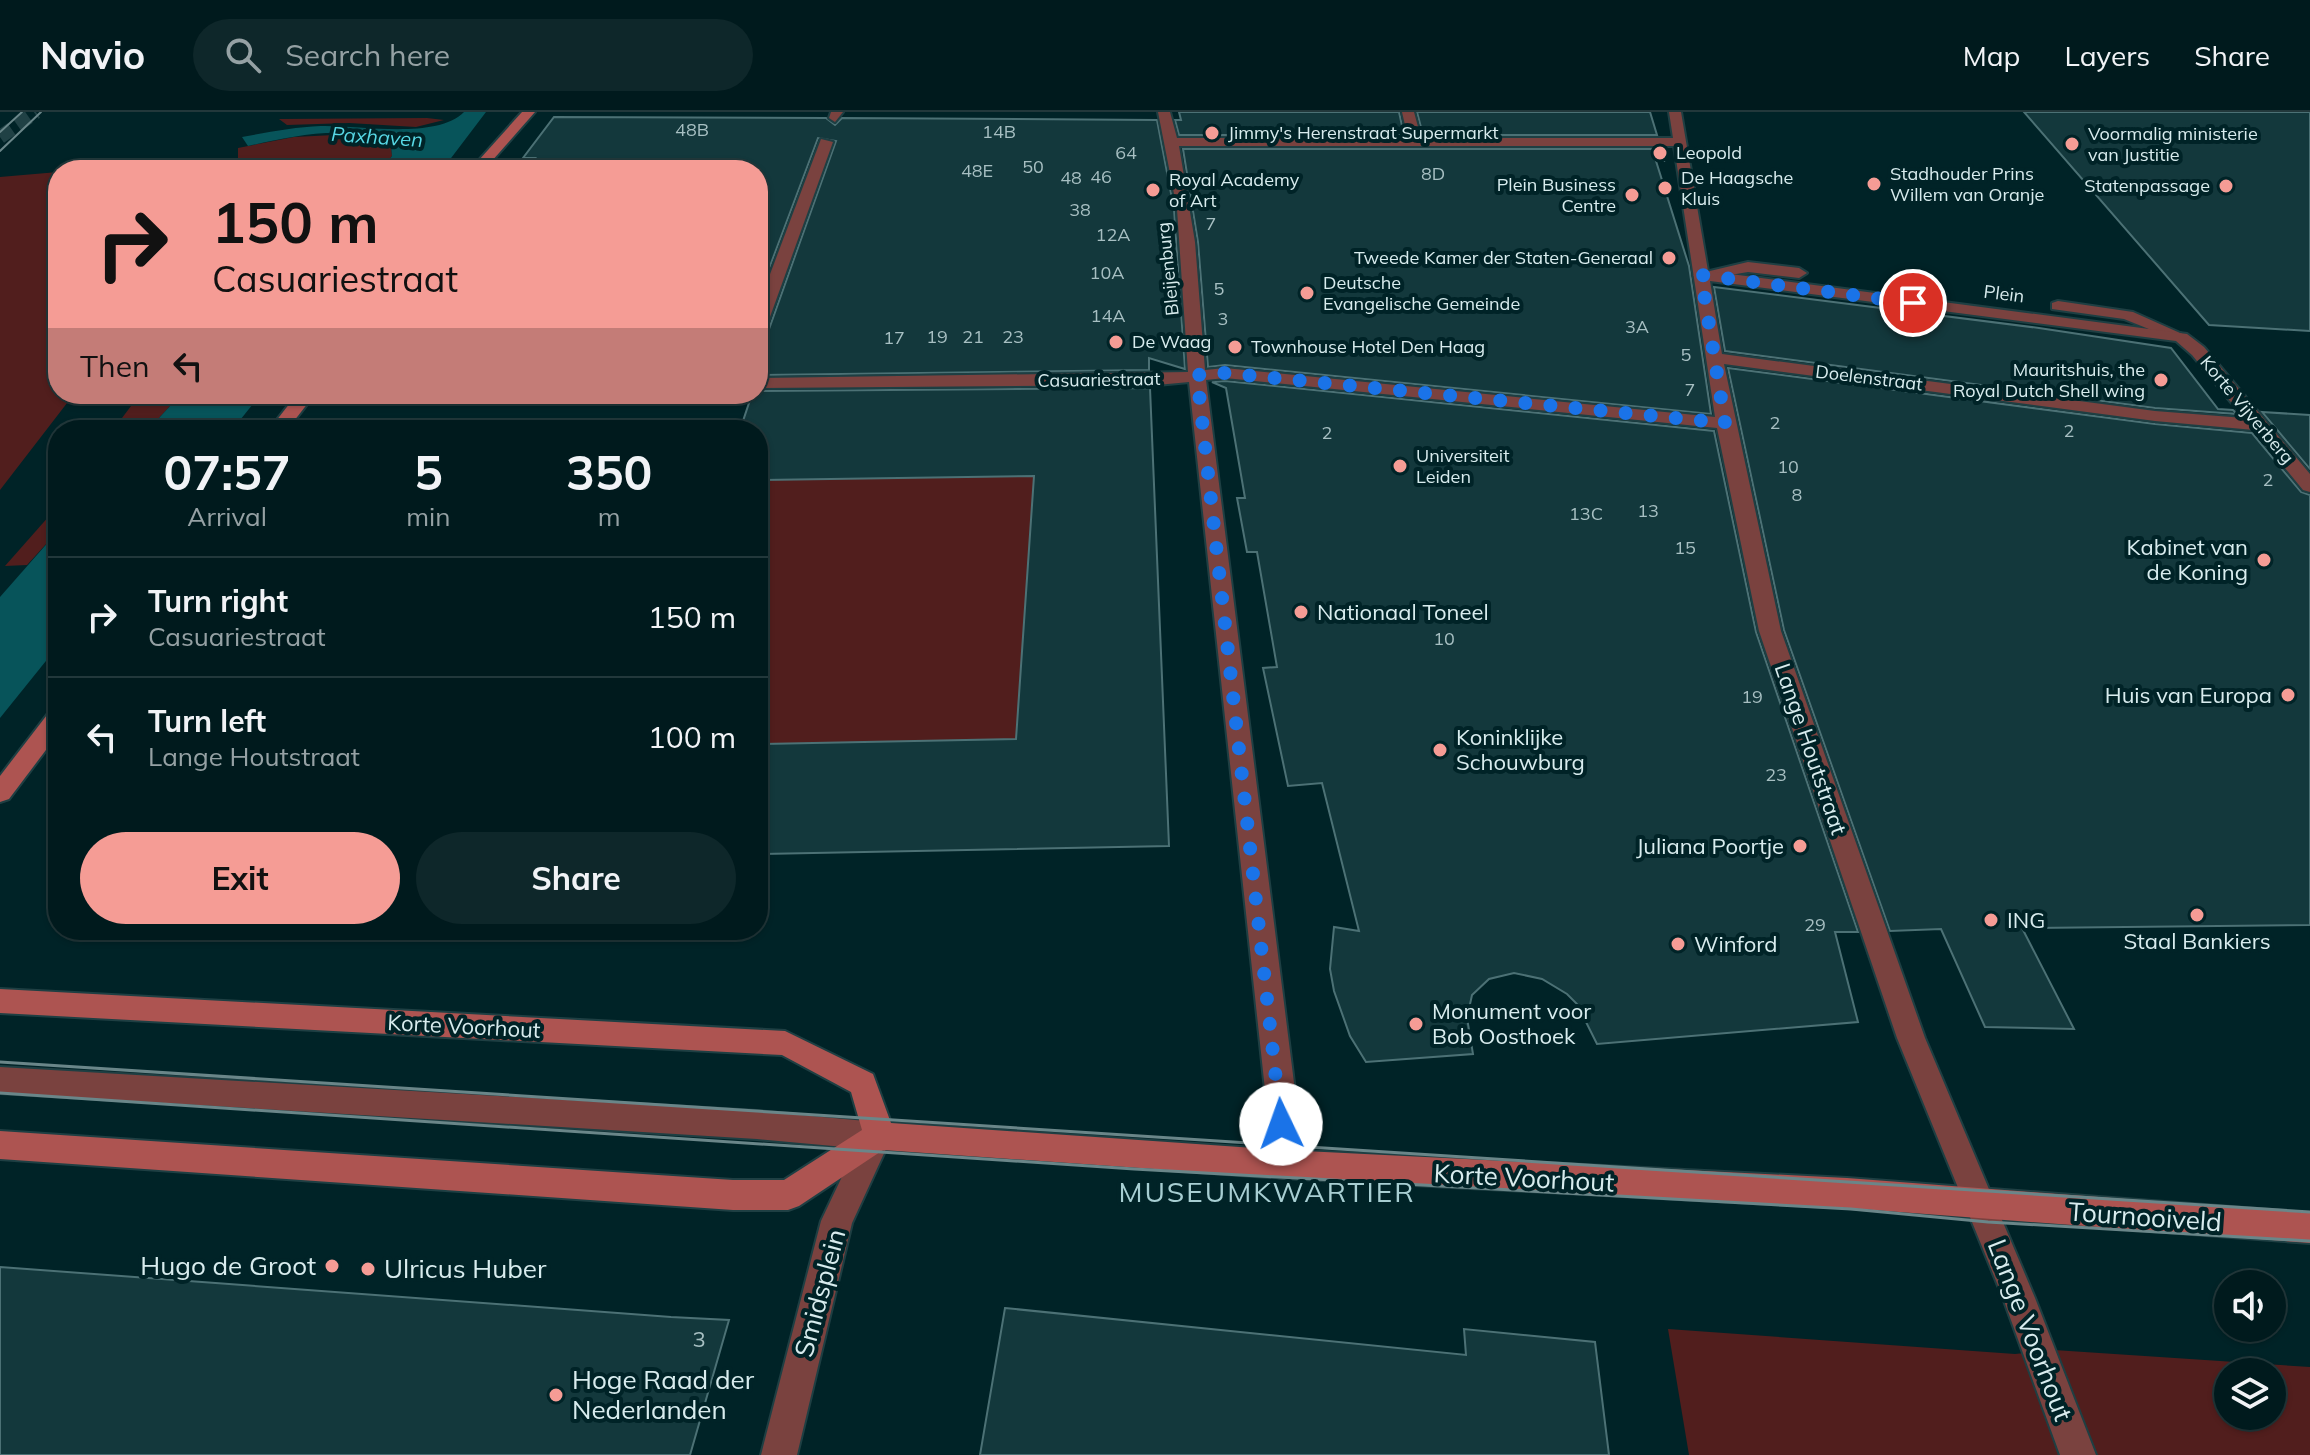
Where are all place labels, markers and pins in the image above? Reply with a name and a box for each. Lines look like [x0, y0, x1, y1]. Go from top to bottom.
place label: Jimmy's Herenstraat Supermarkt [1228, 121, 1499, 144]
place label: Voormalig ministerie van Justitie [2088, 122, 2258, 166]
marker: Jimmy's Herenstraat Supermarkt [1203, 124, 1221, 142]
marker: Voormalig ministerie van Justitie [2063, 135, 2081, 153]
place label: Leopold [1676, 141, 1742, 164]
marker: Leopold [1651, 144, 1669, 162]
place label: Stadhouder Prins Willem van Oranje [1890, 162, 2044, 206]
place label: De Haagsche Kluis [1681, 166, 1793, 210]
place label: Royal Academy of Art [1169, 168, 1300, 212]
place label: Plein Business Centre [1497, 173, 1616, 217]
place label: Statenpassage [2084, 174, 2210, 197]
marker: Stadhouder Prins Willem van Oranje [1865, 175, 1883, 193]
marker: Statenpassage [2217, 177, 2235, 195]
marker: De Haagsche Kluis [1656, 179, 1674, 197]
marker: Royal Academy of Art [1144, 181, 1162, 199]
marker: Plein Business Centre [1623, 186, 1641, 204]
place label: Tweede Kamer der Staten-Generaal [1354, 246, 1653, 269]
marker: Tweede Kamer der Staten-Generaal [1660, 249, 1678, 267]
pin [1879, 269, 1947, 337]
place label: Deutsche Evangelische Gemeinde [1323, 271, 1520, 315]
marker: Deutsche Evangelische Gemeinde [1298, 284, 1316, 302]
place label: De Waag [1132, 330, 1211, 353]
marker: De Waag [1107, 333, 1125, 351]
place label: Townhouse Hotel Den Haag [1251, 335, 1485, 358]
marker: Townhouse Hotel Den Haag [1226, 338, 1244, 356]
place label: Mauritshuis, the Royal Dutch Shell wing [1953, 358, 2145, 402]
marker: Mauritshuis, the Royal Dutch Shell wing [2152, 371, 2170, 389]
place label: Universiteit Leiden [1416, 444, 1509, 488]
marker: Universiteit Leiden [1391, 457, 1409, 475]
place label: Kabinet van de Koning [2127, 533, 2248, 586]
marker: Kabinet van de Koning [2255, 551, 2273, 569]
place label: Nationaal Toneel [1317, 598, 1489, 626]
marker: Nationaal Toneel [1292, 603, 1310, 621]
place label: Huis van Europa [2105, 681, 2272, 709]
marker: Huis van Europa [2279, 686, 2297, 704]
place label: Koninklijke Schouwburg [1456, 723, 1585, 776]
marker: Koninklijke Schouwburg [1431, 741, 1449, 759]
place label: Juliana Poortje [1636, 832, 1784, 860]
marker: Juliana Poortje [1791, 837, 1809, 855]
place label: ING [2007, 906, 2045, 934]
marker: Staal Bankiers [2188, 906, 2206, 924]
marker: ING [1982, 911, 2000, 929]
place label: Staal Bankiers [2123, 927, 2271, 955]
place label: Winford [1694, 930, 1777, 958]
marker: Winford [1669, 935, 1687, 953]
place label: Monument voor Bob Oosthoek [1432, 997, 1591, 1050]
marker: Monument voor Bob Oosthoek [1407, 1015, 1425, 1033]
place label: Hugo de Groot [140, 1249, 316, 1282]
place label: Ulricus Huber [384, 1252, 547, 1285]
marker: Hugo de Groot [323, 1257, 341, 1275]
marker: Ulricus Huber [359, 1260, 377, 1278]
place label: Hoge Raad der Nederlanden [572, 1363, 755, 1426]
marker: Hoge Raad der Nederlanden [547, 1386, 565, 1404]

